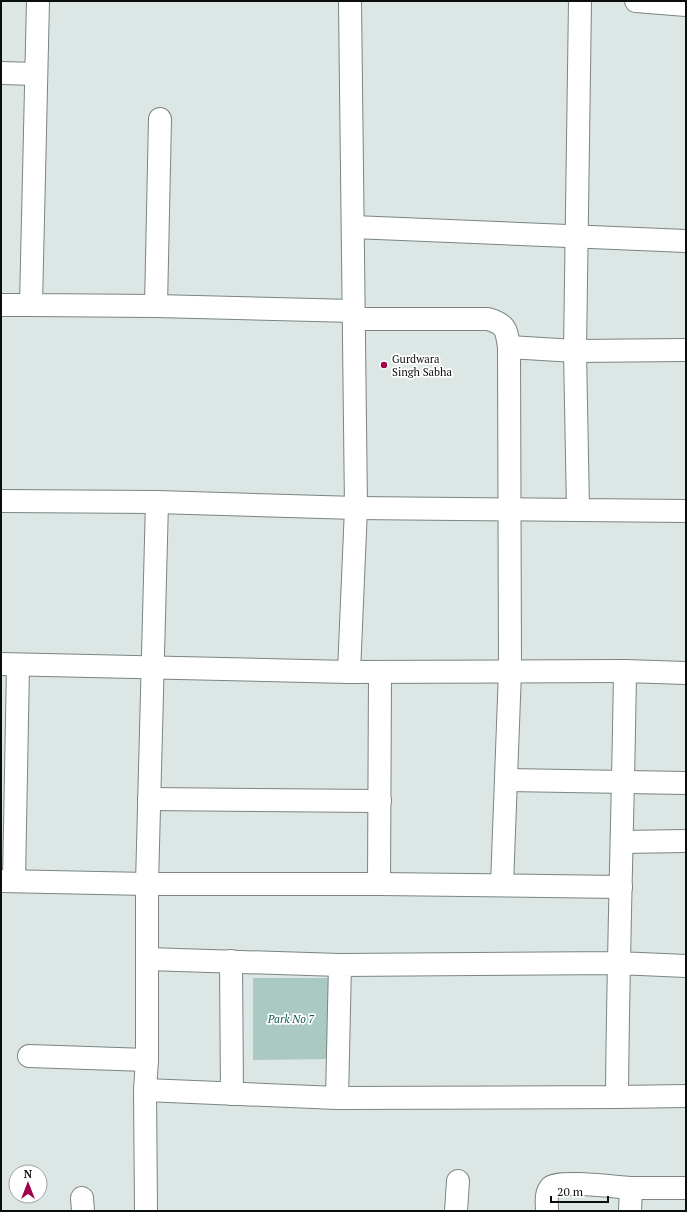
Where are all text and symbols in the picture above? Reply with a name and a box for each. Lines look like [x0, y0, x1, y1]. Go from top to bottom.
place label: Gurdwara Singh Sabha [392, 352, 453, 379]
marker: Gurdwara Singh Sabha [379, 360, 389, 370]
park label: Park No 7 [267, 1012, 314, 1026]
north arrow [8, 1164, 48, 1204]
text: N [24, 1167, 33, 1181]
scale bar [551, 1178, 608, 1204]
text: 20 m [557, 1184, 584, 1199]

